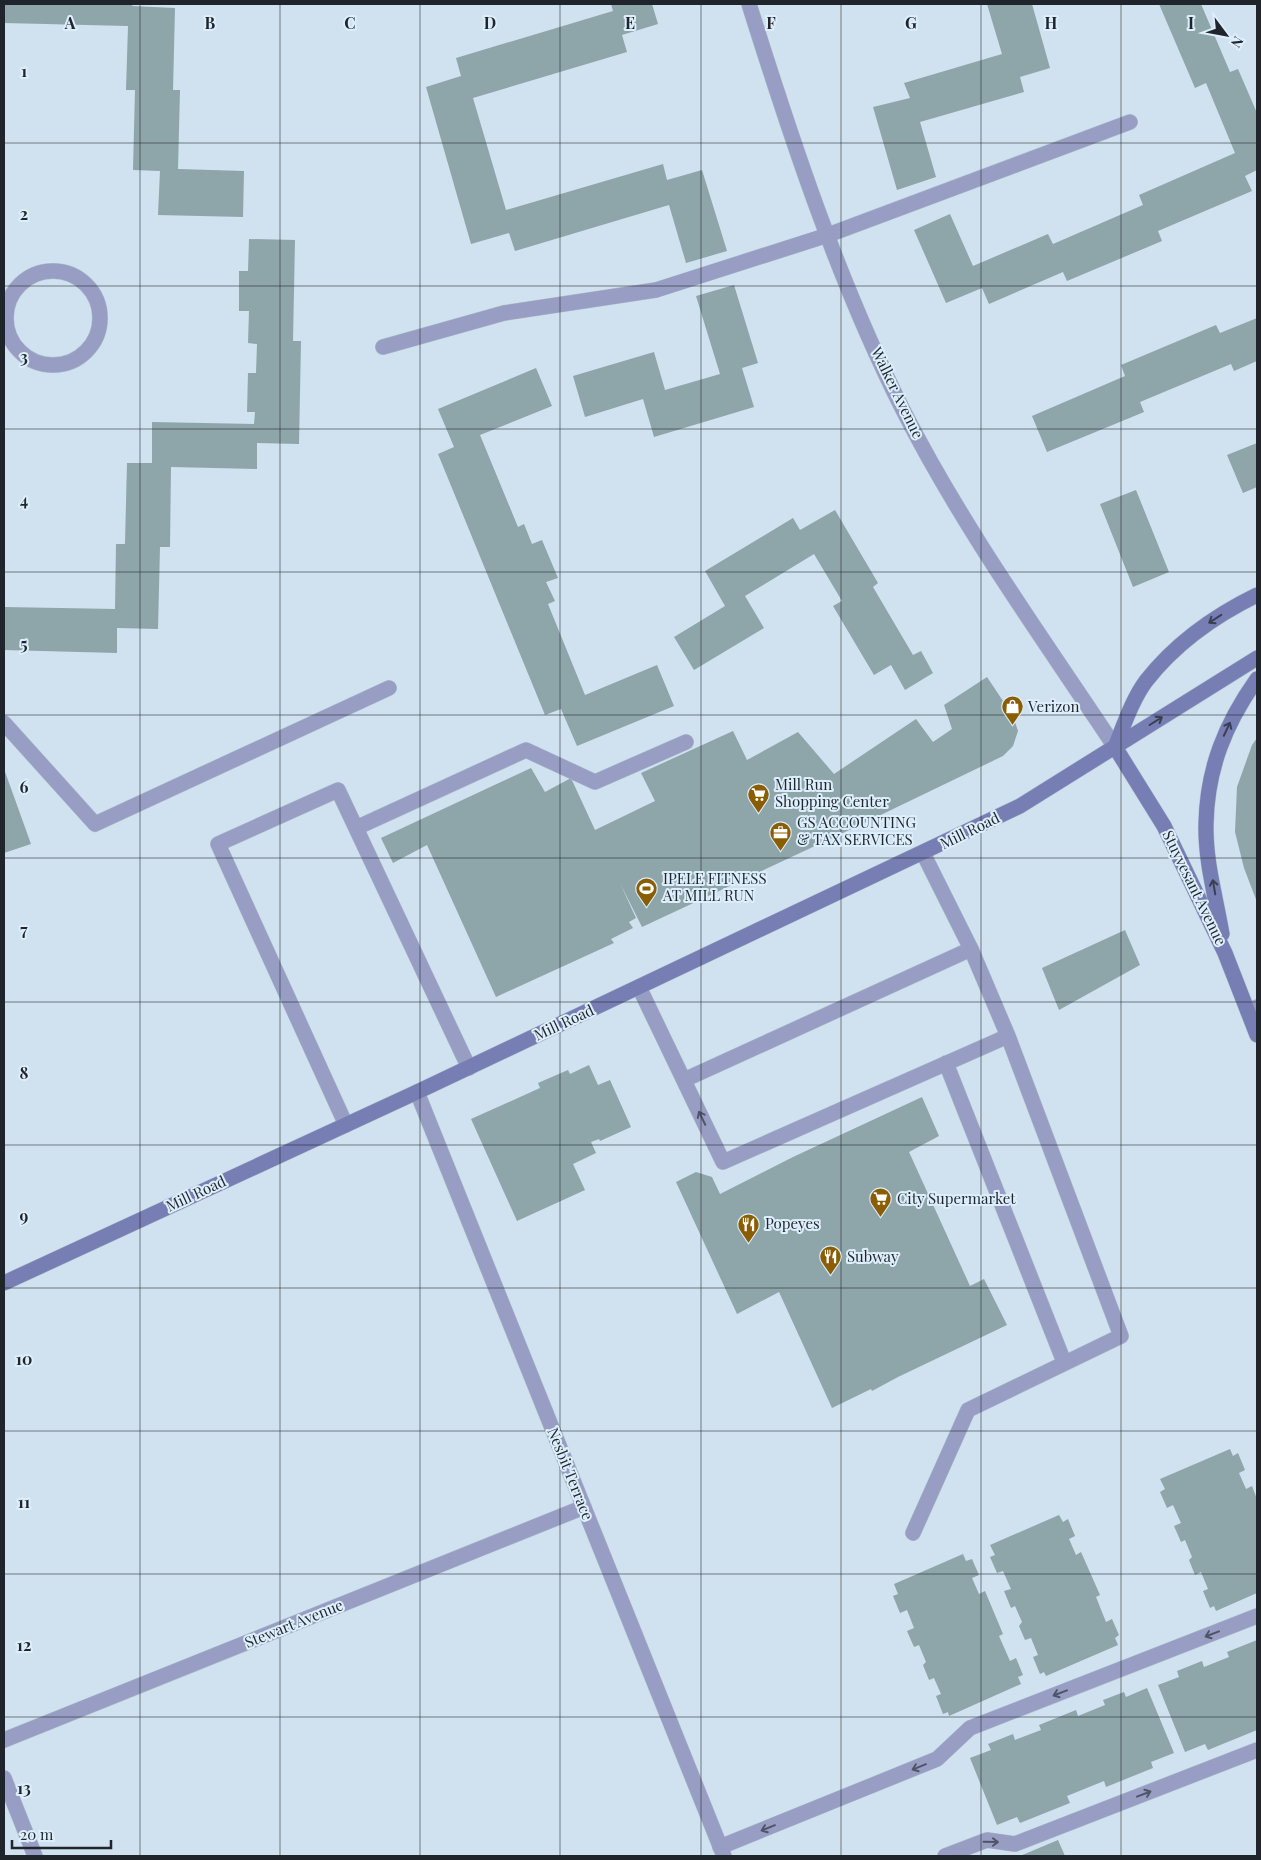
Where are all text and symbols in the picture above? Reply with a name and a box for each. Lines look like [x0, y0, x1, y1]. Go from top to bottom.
north arrow [1201, 10, 1251, 60]
text: A [64, 12, 76, 33]
text: B [205, 12, 216, 33]
text: C [344, 12, 356, 33]
text: D [484, 12, 496, 33]
text: E [625, 12, 635, 33]
text: F [766, 12, 776, 33]
text: G [905, 12, 917, 33]
text: H [1045, 12, 1058, 33]
text: I [1188, 12, 1194, 33]
text: N [1227, 33, 1248, 51]
text: 1 [21, 60, 27, 81]
text: 2 [20, 203, 28, 224]
street label: Walker Avenue [867, 343, 929, 441]
text: 3 [20, 346, 28, 367]
text: 4 [20, 489, 28, 510]
one-way arrow [1208, 614, 1222, 624]
text: 5 [20, 633, 28, 654]
shop icon: Verizon [1000, 695, 1024, 726]
place label: Verizon [1027, 696, 1080, 716]
one-way arrow [1149, 716, 1163, 726]
one-way arrow [1223, 722, 1233, 737]
place label: Mill Run Shopping Center [775, 774, 889, 811]
text: 6 [20, 776, 29, 797]
supermarket icon: Mill Run Shopping Center [747, 782, 771, 813]
street label: Mill Road [936, 807, 1003, 853]
place label: GS ACCOUNTING & TAX SERVICES [797, 812, 917, 849]
office icon: GS ACCOUNTING & TAX SERVICES [769, 820, 793, 851]
street label: Stuyvesant Avenue [1158, 827, 1231, 948]
place label: IPELE FITNESS AT MILL RUN [662, 868, 767, 905]
sports icon: IPELE FITNESS AT MILL RUN [635, 876, 659, 907]
one-way arrow [1208, 880, 1218, 896]
text: 7 [20, 919, 28, 940]
street label: Mill Road [530, 999, 597, 1045]
text: 8 [20, 1062, 29, 1083]
one-way arrow [697, 1111, 706, 1126]
street label: Mill Road [162, 1170, 229, 1216]
supermarket icon: City Supermarket [869, 1187, 893, 1218]
place label: City Supermarket [897, 1188, 1016, 1208]
text: 9 [20, 1205, 29, 1226]
restaurant icon: Popeyes [737, 1212, 761, 1243]
place label: Popeyes [765, 1213, 820, 1233]
restaurant icon: Subway [819, 1245, 843, 1276]
place label: Subway [847, 1246, 899, 1266]
text: 10 [16, 1348, 32, 1369]
street label: Nesbit Terrace [543, 1425, 599, 1523]
text: 11 [18, 1491, 30, 1512]
street label: Stewart Avenue [242, 1594, 346, 1652]
one-way arrow [1205, 1630, 1220, 1639]
text: 12 [17, 1634, 31, 1655]
one-way arrow [1053, 1689, 1069, 1698]
one-way arrow [912, 1763, 927, 1772]
text: 13 [17, 1777, 31, 1798]
one-way arrow [1136, 1789, 1151, 1798]
scale bar [12, 1818, 111, 1850]
text: 20 m [20, 1824, 54, 1844]
one-way arrow [761, 1824, 776, 1833]
one-way arrow [983, 1837, 999, 1847]

